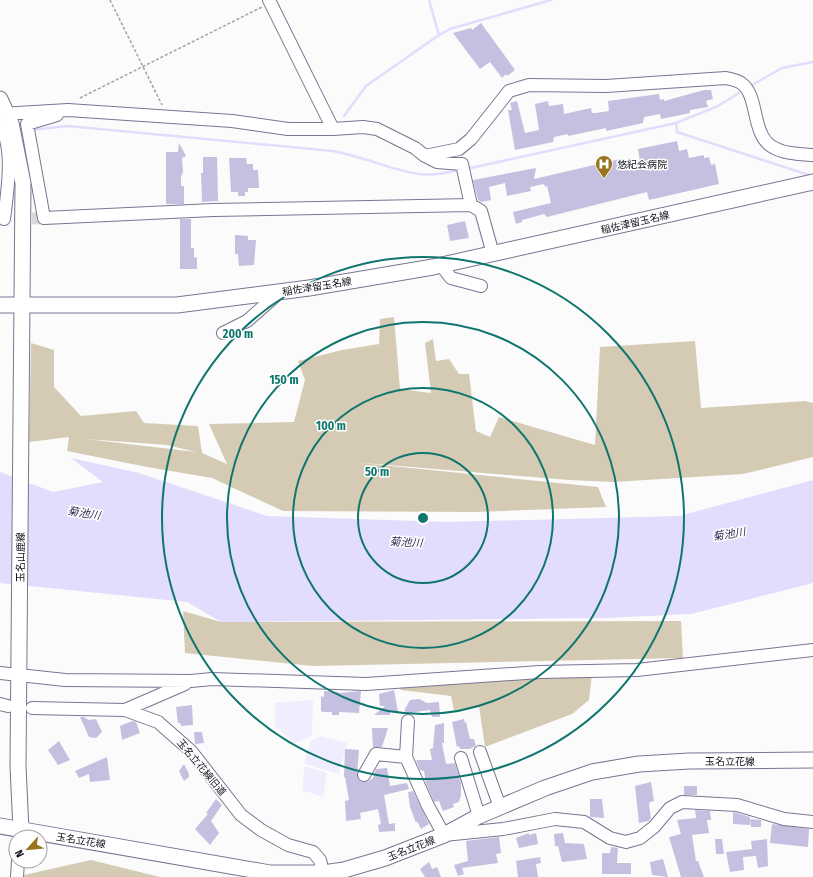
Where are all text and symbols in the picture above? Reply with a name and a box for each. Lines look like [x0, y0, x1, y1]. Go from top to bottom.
hospital icon: 悠紀会病院 [594, 154, 614, 179]
place label: 悠紀会病院 [617, 159, 667, 171]
street label: 稲佐津留玉名線 [600, 209, 671, 237]
street label: 稲佐津留玉名線 [282, 276, 353, 298]
text: 200 m [222, 327, 253, 341]
text: 150 m [269, 373, 299, 387]
text: 100 m [316, 419, 346, 433]
text: 50 m [365, 465, 389, 479]
water label: 菊池川 [67, 504, 102, 523]
centre of rings [416, 511, 430, 525]
water label: 菊池川 [712, 525, 747, 543]
street label: 玉名山鹿線 [15, 532, 27, 582]
water label: 菊池川 [389, 535, 424, 550]
street label: 玉名立花線旧道 [174, 737, 228, 798]
street label: 玉名立花線 [705, 756, 755, 768]
north arrow [8, 829, 48, 869]
street label: 玉名立花線 [55, 831, 106, 851]
street label: 玉名立花線 [386, 834, 437, 863]
text: N [12, 847, 27, 859]

